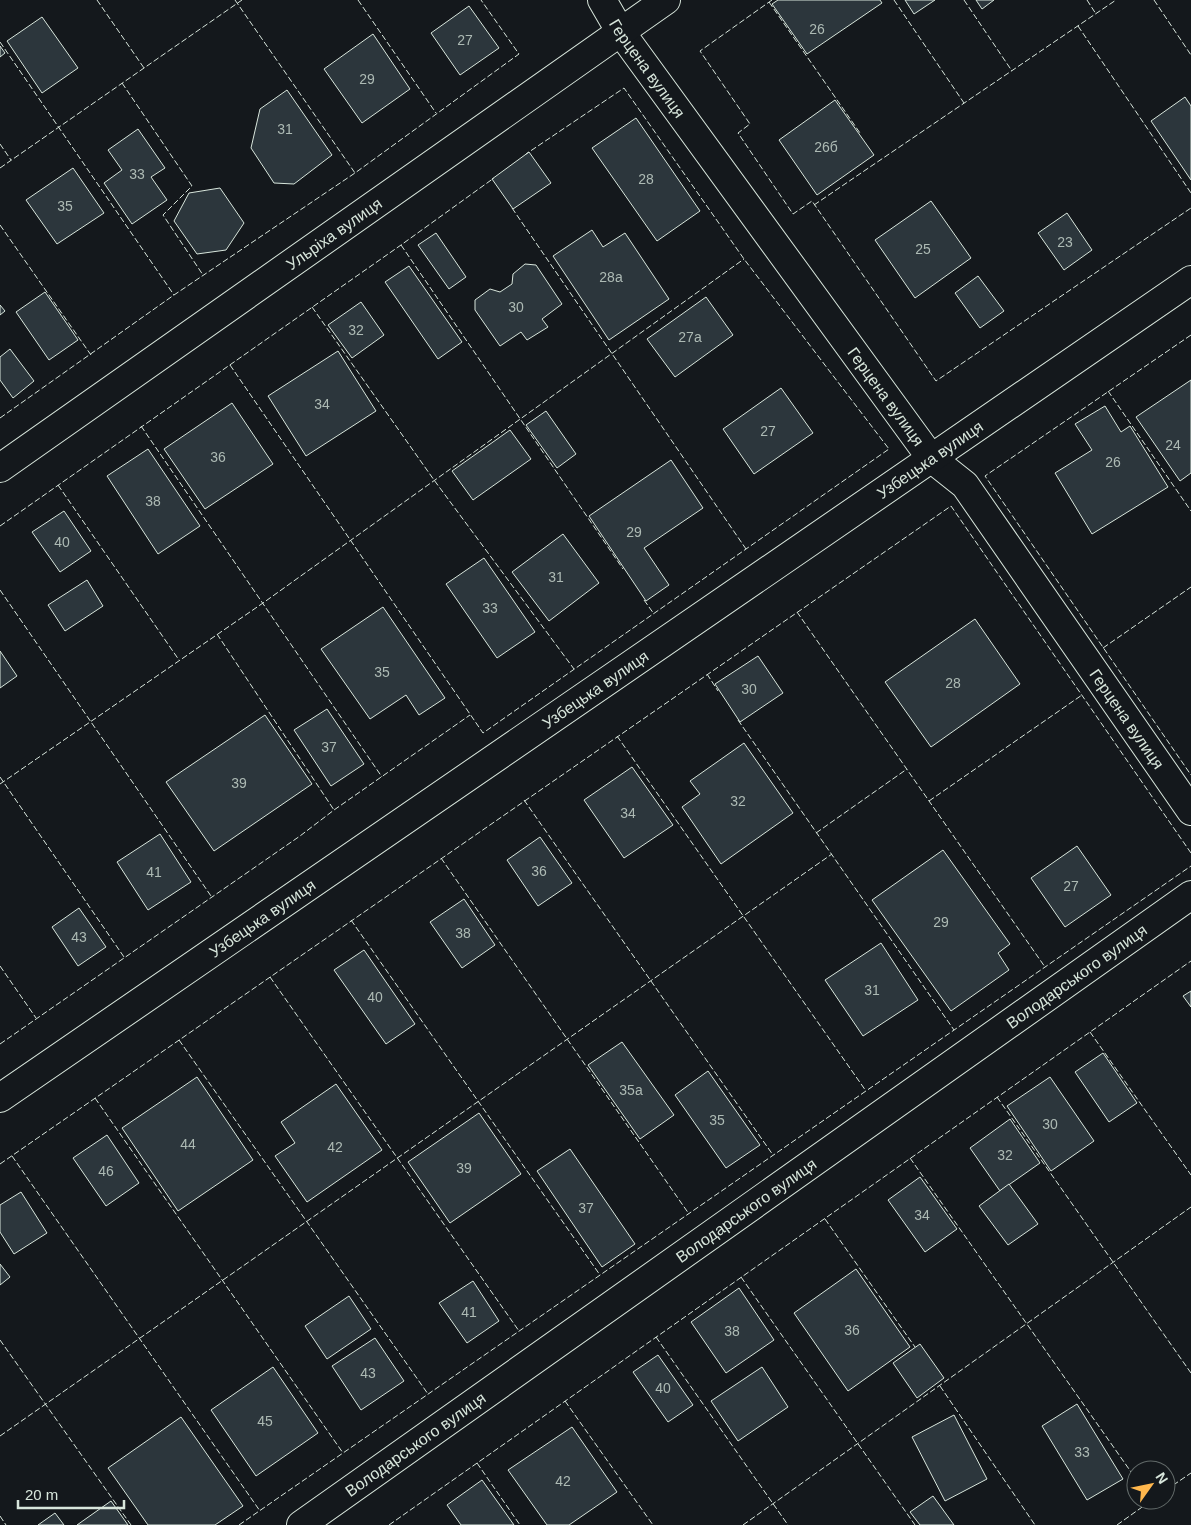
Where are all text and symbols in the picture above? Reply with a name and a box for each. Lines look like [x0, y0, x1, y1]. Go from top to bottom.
street label: Герцена вулиця [606, 16, 689, 121]
house number: 26 [809, 21, 825, 37]
house number: 27 [457, 32, 473, 48]
house number: 29 [359, 71, 375, 87]
house number: 31 [277, 121, 293, 137]
house number: 26б [814, 139, 838, 155]
house number: 33 [129, 166, 145, 182]
house number: 28 [638, 171, 654, 187]
street label: Ульріха вулиця [283, 194, 385, 273]
house number: 35 [57, 198, 73, 214]
house number: 23 [1057, 234, 1073, 250]
house number: 25 [915, 241, 931, 257]
house number: 28а [599, 269, 623, 285]
house number: 30 [508, 299, 524, 315]
house number: 32 [348, 322, 364, 338]
house number: 27а [678, 329, 702, 345]
street label: Герцена вулиця [845, 344, 928, 449]
house number: 34 [314, 396, 330, 412]
street label: Узбецька вулиця [874, 417, 986, 502]
house number: 27 [760, 423, 776, 439]
house number: 24 [1165, 437, 1181, 453]
house number: 36 [210, 449, 226, 465]
house number: 26 [1105, 454, 1121, 470]
house number: 38 [145, 493, 161, 509]
house number: 29 [626, 524, 642, 540]
house number: 40 [54, 534, 70, 550]
house number: 31 [548, 569, 564, 585]
house number: 33 [482, 600, 498, 616]
street label: Узбецька вулиця [539, 647, 651, 731]
house number: 35 [374, 664, 390, 680]
street label: Герцена вулиця [1087, 666, 1168, 772]
house number: 28 [945, 675, 961, 691]
house number: 30 [741, 681, 757, 697]
house number: 37 [321, 739, 337, 755]
house number: 39 [231, 775, 247, 791]
house number: 32 [730, 793, 746, 809]
house number: 34 [620, 805, 636, 821]
house number: 36 [531, 863, 547, 879]
house number: 41 [146, 864, 162, 880]
street label: Узбецька вулиця [206, 876, 318, 960]
house number: 27 [1063, 878, 1079, 894]
house number: 29 [933, 914, 949, 930]
street label: Володарського вулиця [1003, 921, 1150, 1031]
house number: 38 [455, 925, 471, 941]
house number: 43 [71, 929, 87, 945]
house number: 31 [864, 982, 880, 998]
house number: 40 [367, 989, 383, 1005]
house number: 35а [619, 1082, 643, 1098]
house number: 35 [709, 1112, 725, 1128]
house number: 30 [1042, 1116, 1058, 1132]
house number: 44 [180, 1136, 196, 1152]
house number: 42 [327, 1139, 343, 1155]
house number: 32 [997, 1147, 1013, 1163]
street label: Володарського вулиця [672, 1155, 819, 1265]
house number: 39 [456, 1160, 472, 1176]
house number: 46 [98, 1163, 114, 1179]
house number: 37 [578, 1200, 594, 1216]
house number: 34 [914, 1207, 930, 1223]
house number: 41 [461, 1304, 477, 1320]
house number: 36 [844, 1322, 860, 1338]
house number: 38 [724, 1323, 740, 1339]
house number: 43 [360, 1365, 376, 1381]
house number: 40 [655, 1380, 671, 1396]
street label: Володарського вулиця [342, 1389, 489, 1499]
house number: 45 [257, 1413, 273, 1429]
house number: 33 [1074, 1444, 1090, 1460]
north arrow [1126, 1460, 1176, 1510]
text: N [1152, 1469, 1171, 1487]
house number: 42 [555, 1473, 571, 1489]
scale bar [18, 1478, 124, 1510]
text: 20 m [25, 1486, 58, 1503]

